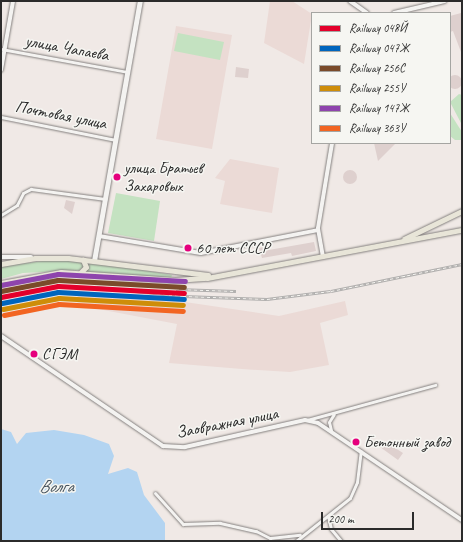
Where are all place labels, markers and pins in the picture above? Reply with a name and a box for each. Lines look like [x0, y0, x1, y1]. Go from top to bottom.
place label: улица Братьев Захаровых [124, 158, 205, 196]
marker: улица Братьев Захаровых [112, 172, 122, 182]
place label: 60 лет СССР [196, 238, 269, 258]
marker: 60 лет СССР [183, 243, 193, 253]
place label: СГЭМ [42, 344, 77, 364]
marker: СГЭМ [29, 349, 39, 359]
place label: Бетонный завод [364, 432, 450, 452]
marker: Бетонный завод [351, 437, 361, 447]

